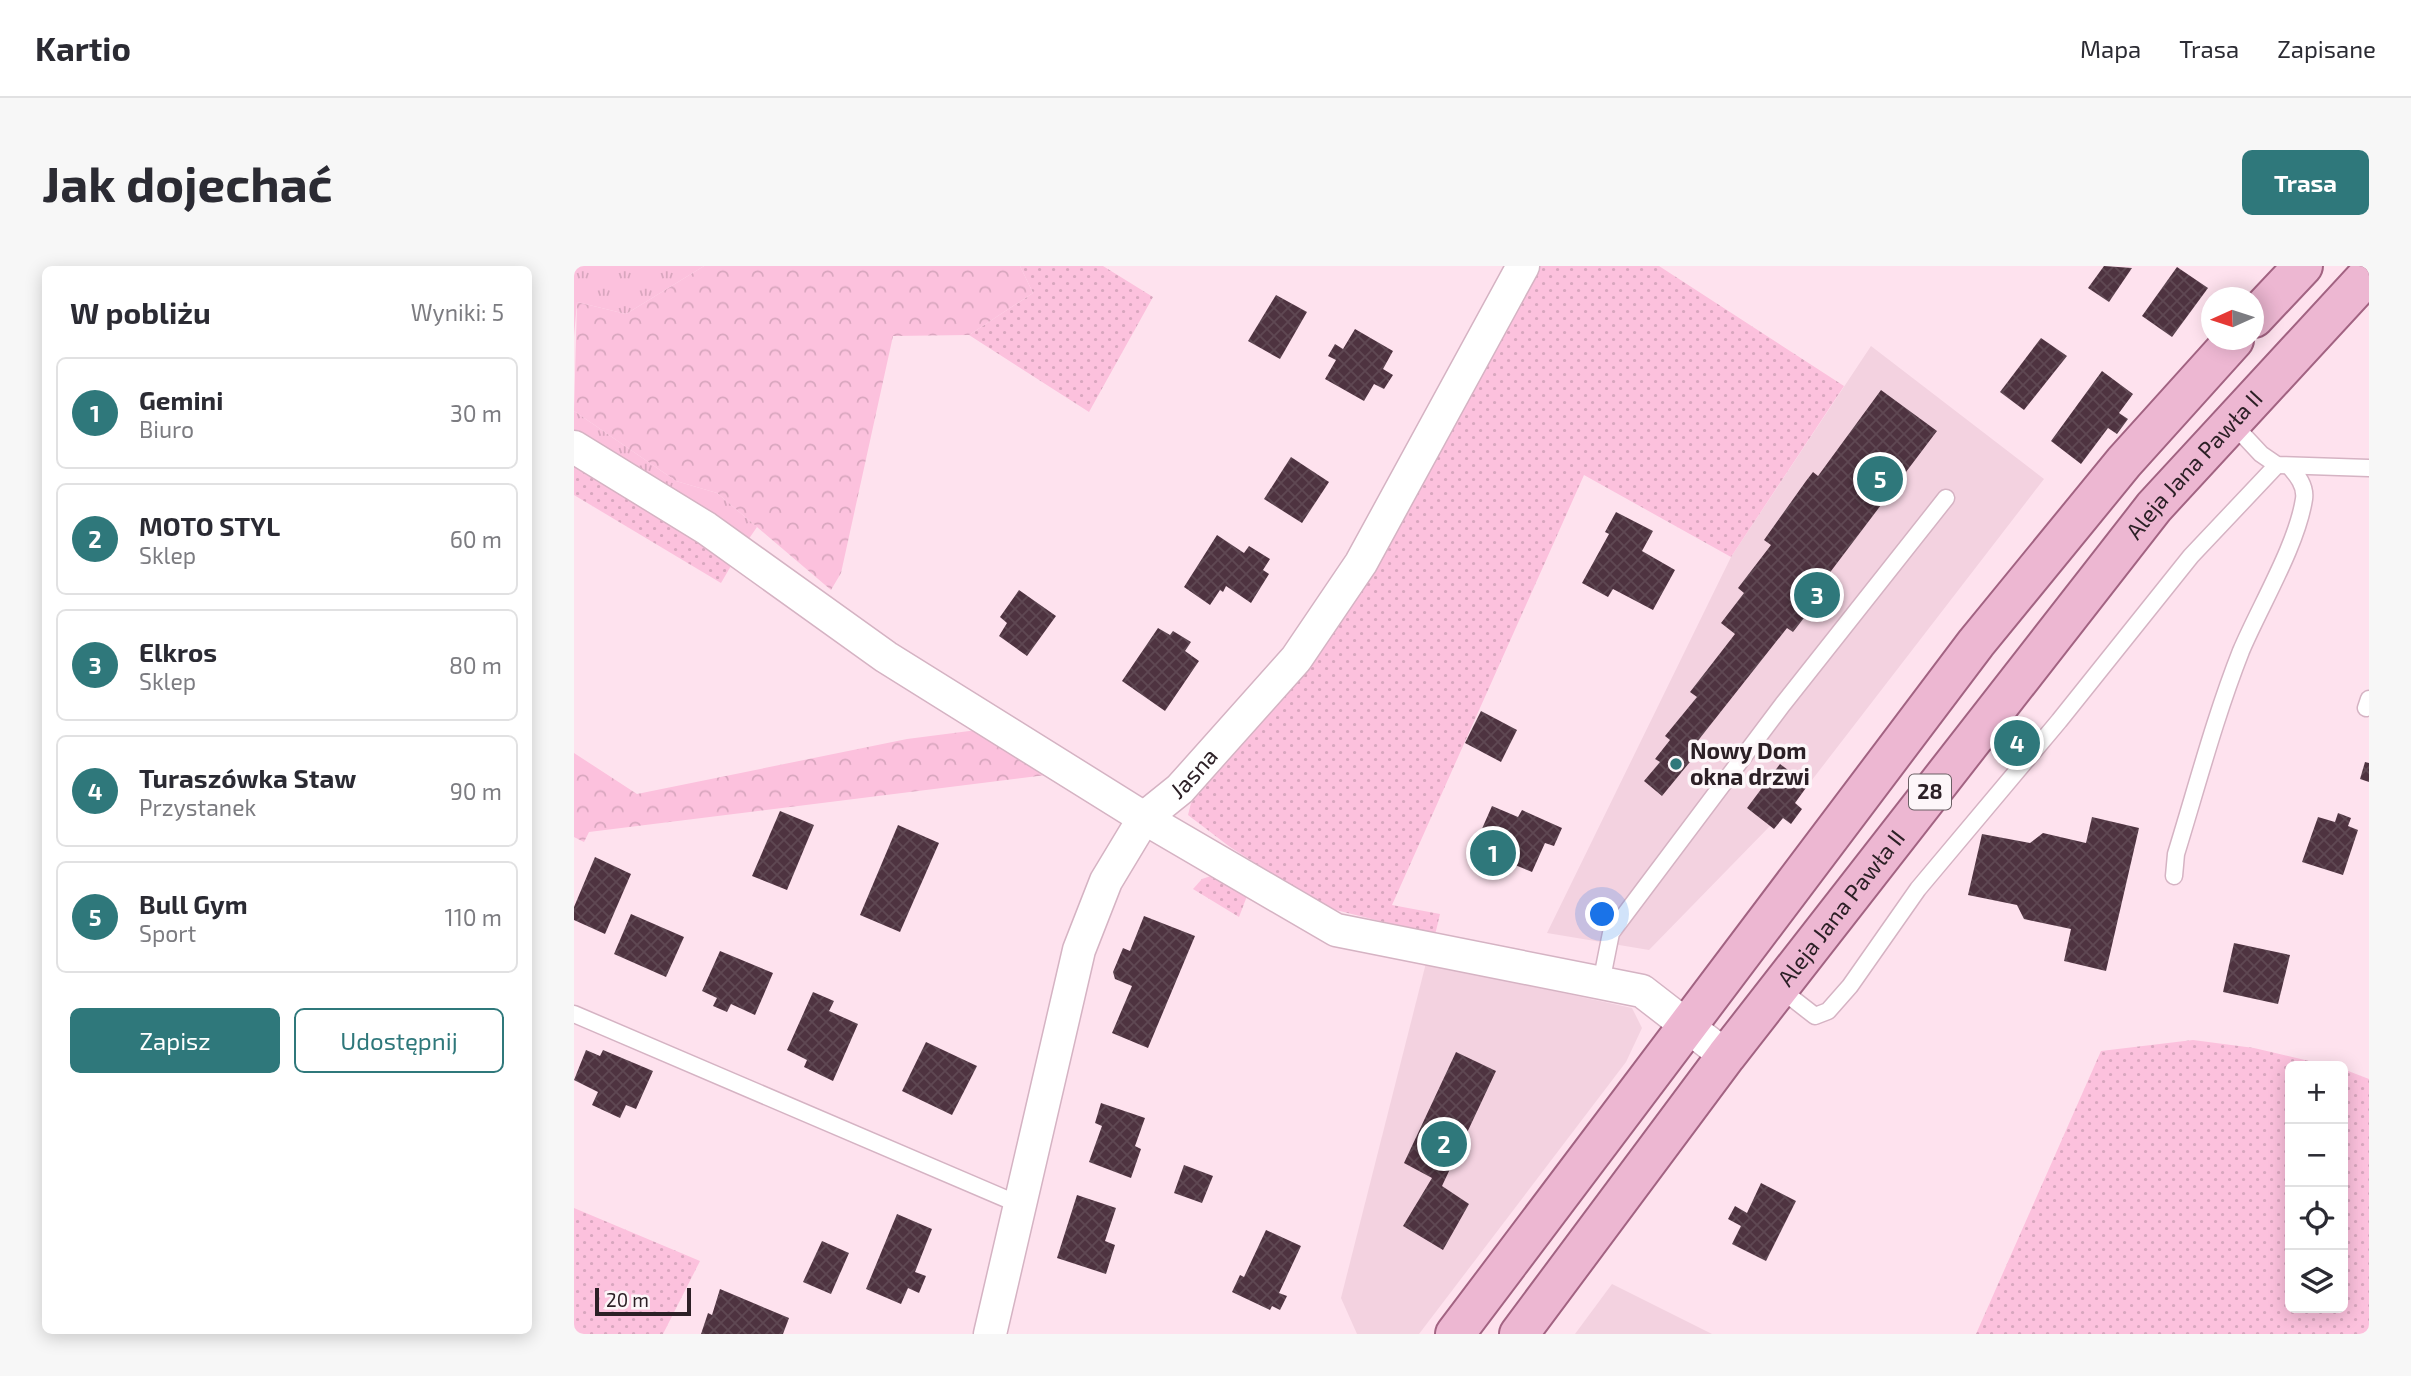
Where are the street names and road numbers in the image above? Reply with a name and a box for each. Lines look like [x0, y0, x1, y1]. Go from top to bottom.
street label: Aleja Jana Pawła II [2119, 384, 2268, 544]
street label: Jasna [1164, 742, 1223, 804]
road number: 28 [1909, 774, 1951, 810]
street label: Aleja Jana Pawła II [1771, 824, 1910, 991]

